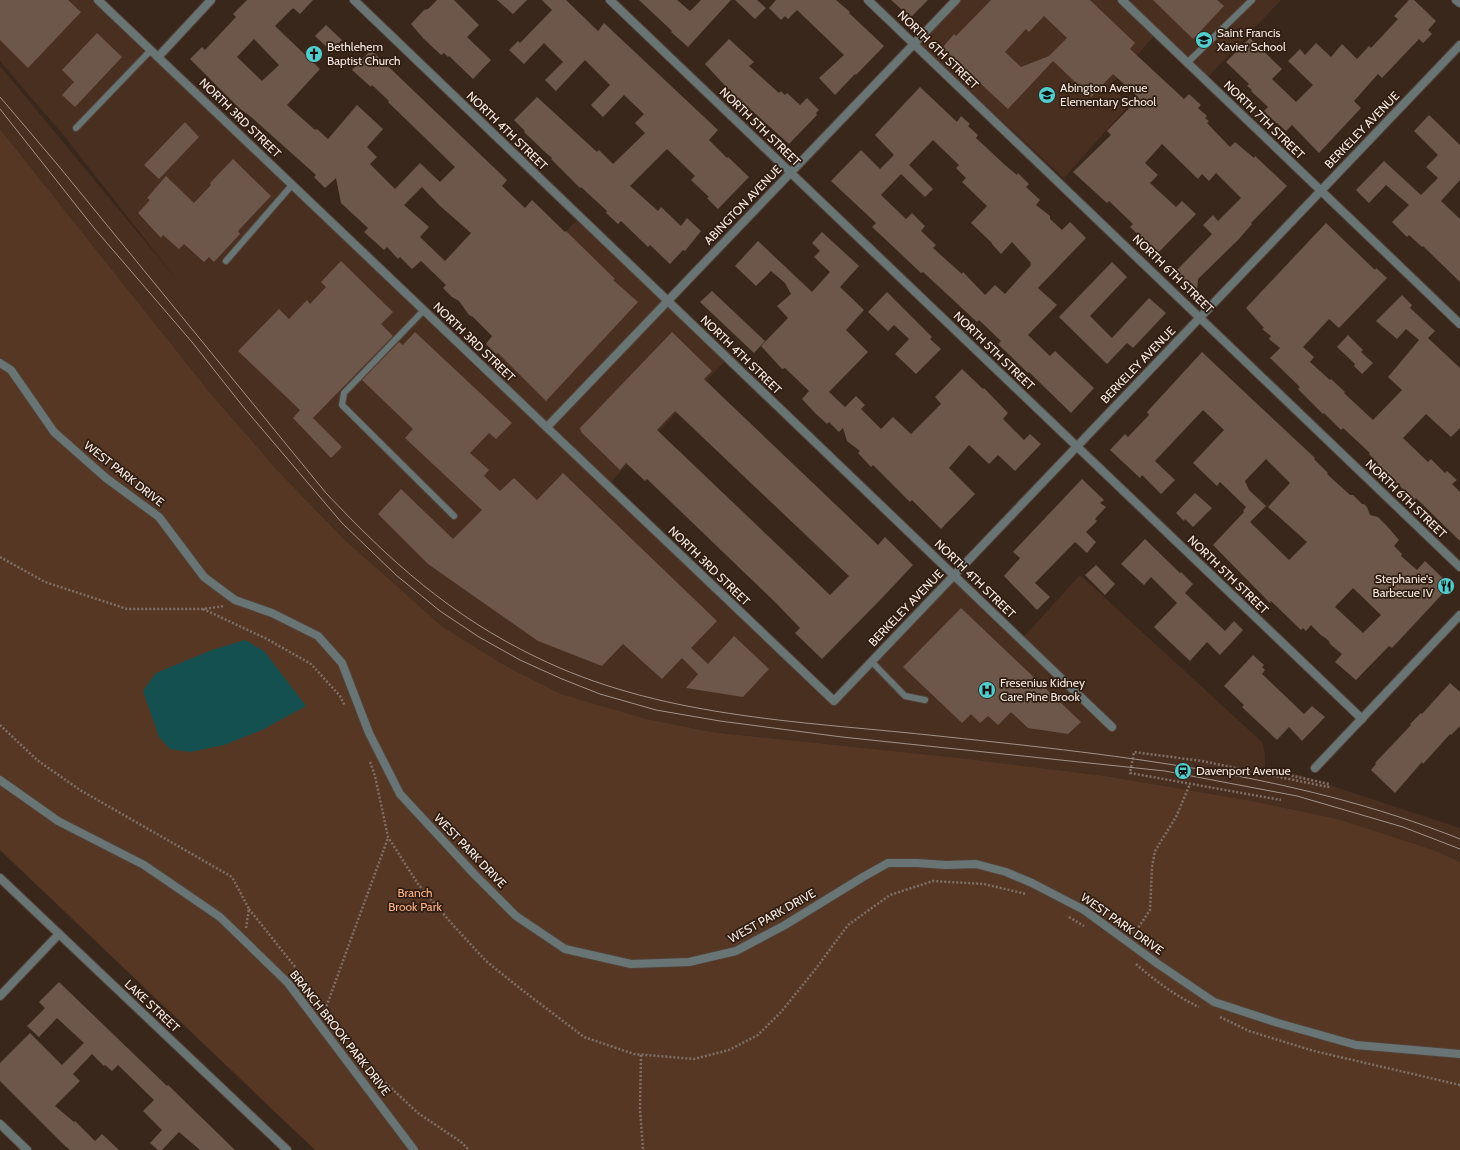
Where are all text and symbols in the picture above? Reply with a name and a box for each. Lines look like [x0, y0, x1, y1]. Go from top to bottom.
street label: NORTH 6TH STREET [895, 7, 982, 93]
place label: Saint Francis Xavier School [1217, 25, 1286, 54]
school or university icon: Saint Francis Xavier School [1194, 30, 1214, 50]
place label: Bethlehem Baptist Church [327, 39, 401, 68]
church icon: Bethlehem Baptist Church [304, 44, 324, 64]
street label: NORTH 3RD STREET [196, 75, 285, 161]
street label: NORTH 7TH STREET [1221, 77, 1308, 162]
place label: Abington Avenue Elementary School [1060, 80, 1156, 109]
street label: NORTH 5TH STREET [717, 84, 804, 170]
school or university icon: Abington Avenue Elementary School [1037, 85, 1057, 105]
street label: NORTH 4TH STREET [464, 88, 551, 174]
street label: BERKELEY AVENUE [1321, 88, 1402, 171]
street label: ABINGTON AVENUE [701, 161, 785, 248]
street label: NORTH 6TH STREET [1130, 231, 1217, 317]
street label: NORTH 3RD STREET [430, 299, 519, 385]
street label: NORTH 5TH STREET [951, 308, 1038, 394]
street label: NORTH 4TH STREET [698, 312, 785, 398]
street label: BERKELEY AVENUE [1097, 323, 1178, 406]
street label: WEST PARK DRIVE [81, 438, 168, 510]
street label: NORTH 6TH STREET [1363, 456, 1450, 542]
street label: NORTH 3RD STREET [665, 523, 754, 609]
street label: NORTH 5TH STREET [1185, 532, 1272, 618]
street label: NORTH 4TH STREET [932, 536, 1019, 622]
street label: BERKELEY AVENUE [865, 566, 946, 649]
place label: Stephanie's Barbecue IV [1373, 571, 1434, 600]
restaurant icon: Stephanie's Barbecue IV [1436, 576, 1456, 596]
place label: Fresenius Kidney Care Pine Brook [1000, 675, 1085, 704]
hospital icon: Fresenius Kidney Care Pine Brook [977, 680, 997, 700]
station icon: Davenport Avenue [1173, 761, 1193, 781]
place label: Davenport Avenue [1196, 763, 1291, 778]
street label: WEST PARK DRIVE [431, 810, 510, 891]
park label: Branch Brook Park [388, 885, 442, 914]
street label: WEST PARK DRIVE [725, 885, 818, 946]
street label: WEST PARK DRIVE [1078, 889, 1167, 958]
street label: BRANCH BROOK PARK DRIVE [287, 967, 394, 1099]
street label: LAKE STREET [122, 976, 183, 1035]

